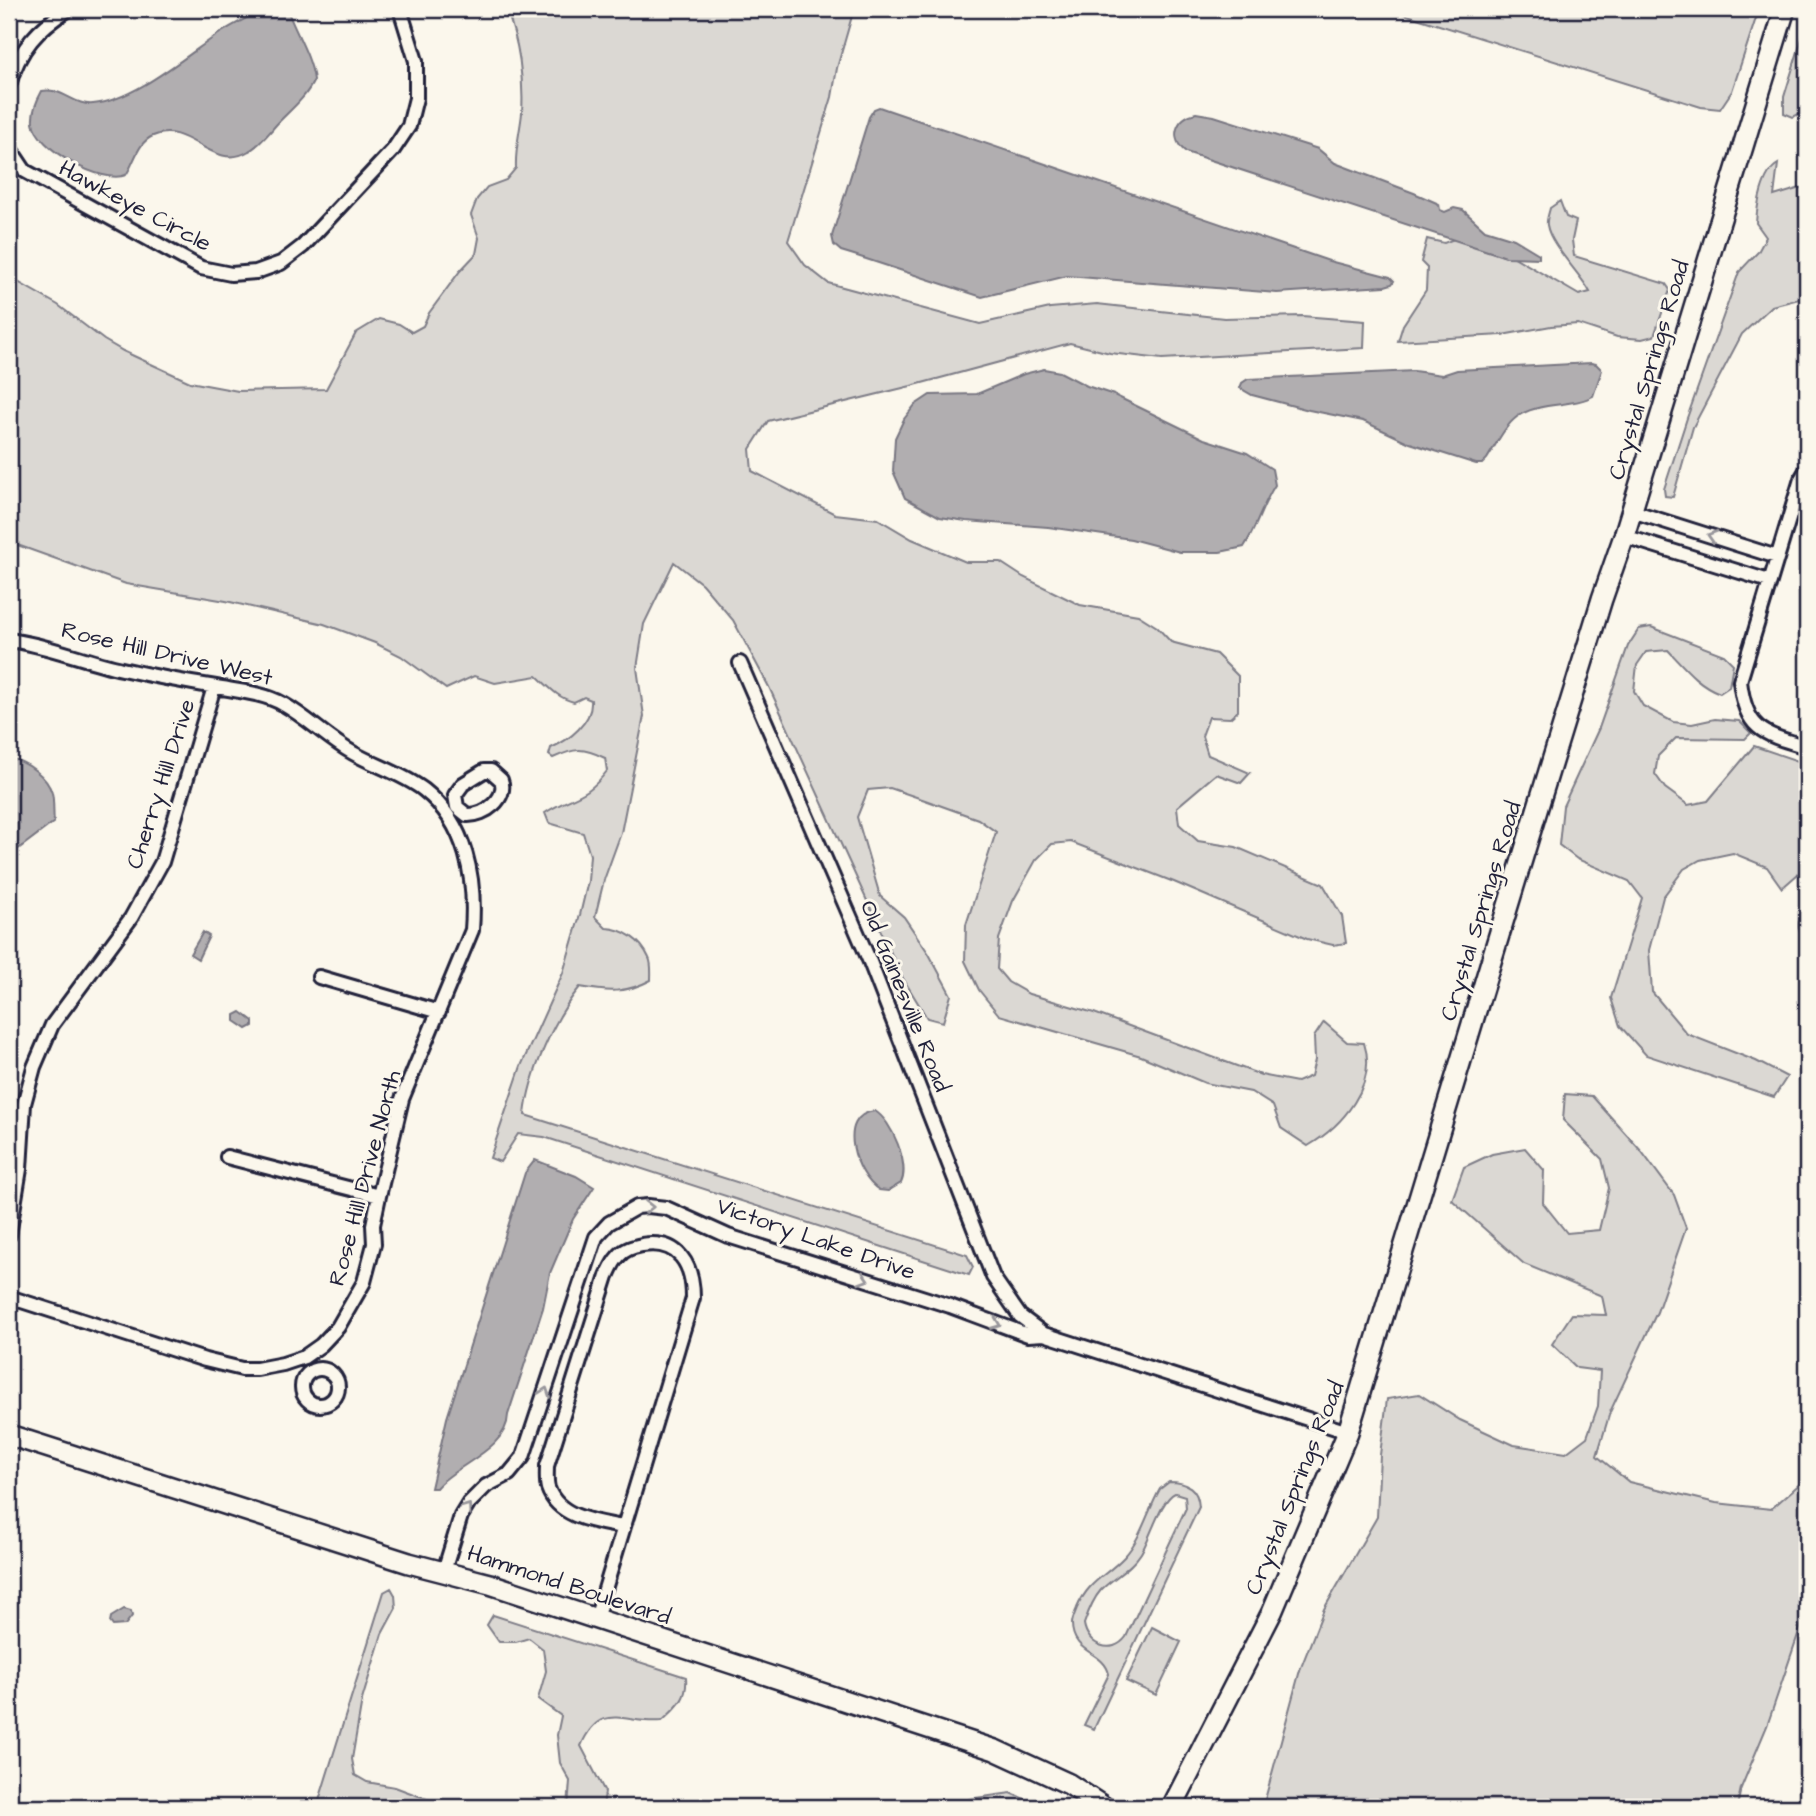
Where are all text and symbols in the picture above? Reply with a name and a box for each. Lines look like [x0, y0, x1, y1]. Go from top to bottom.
street label: Hawkeye Circle [53, 152, 217, 260]
street label: Crystal Springs Road [1600, 256, 1699, 484]
one-way arrow [1706, 530, 1718, 545]
street label: Rose Hill Drive West [58, 614, 276, 694]
street label: Cherry Hill Drive [118, 695, 204, 873]
street label: Crystal Springs Road [1432, 797, 1531, 1025]
street label: Old Gainesville Road [852, 896, 958, 1097]
street label: Rose Hill Drive North [321, 1066, 409, 1289]
street label: Victory Lake Drive [712, 1190, 920, 1289]
one-way arrow [645, 1199, 655, 1215]
one-way arrow [858, 1270, 870, 1285]
one-way arrow [990, 1316, 1002, 1330]
street label: Crystal Springs Road [1238, 1376, 1353, 1600]
one-way arrow [537, 1387, 551, 1399]
one-way arrow [459, 1503, 471, 1516]
street label: Hammond Boulevard [463, 1537, 675, 1633]

